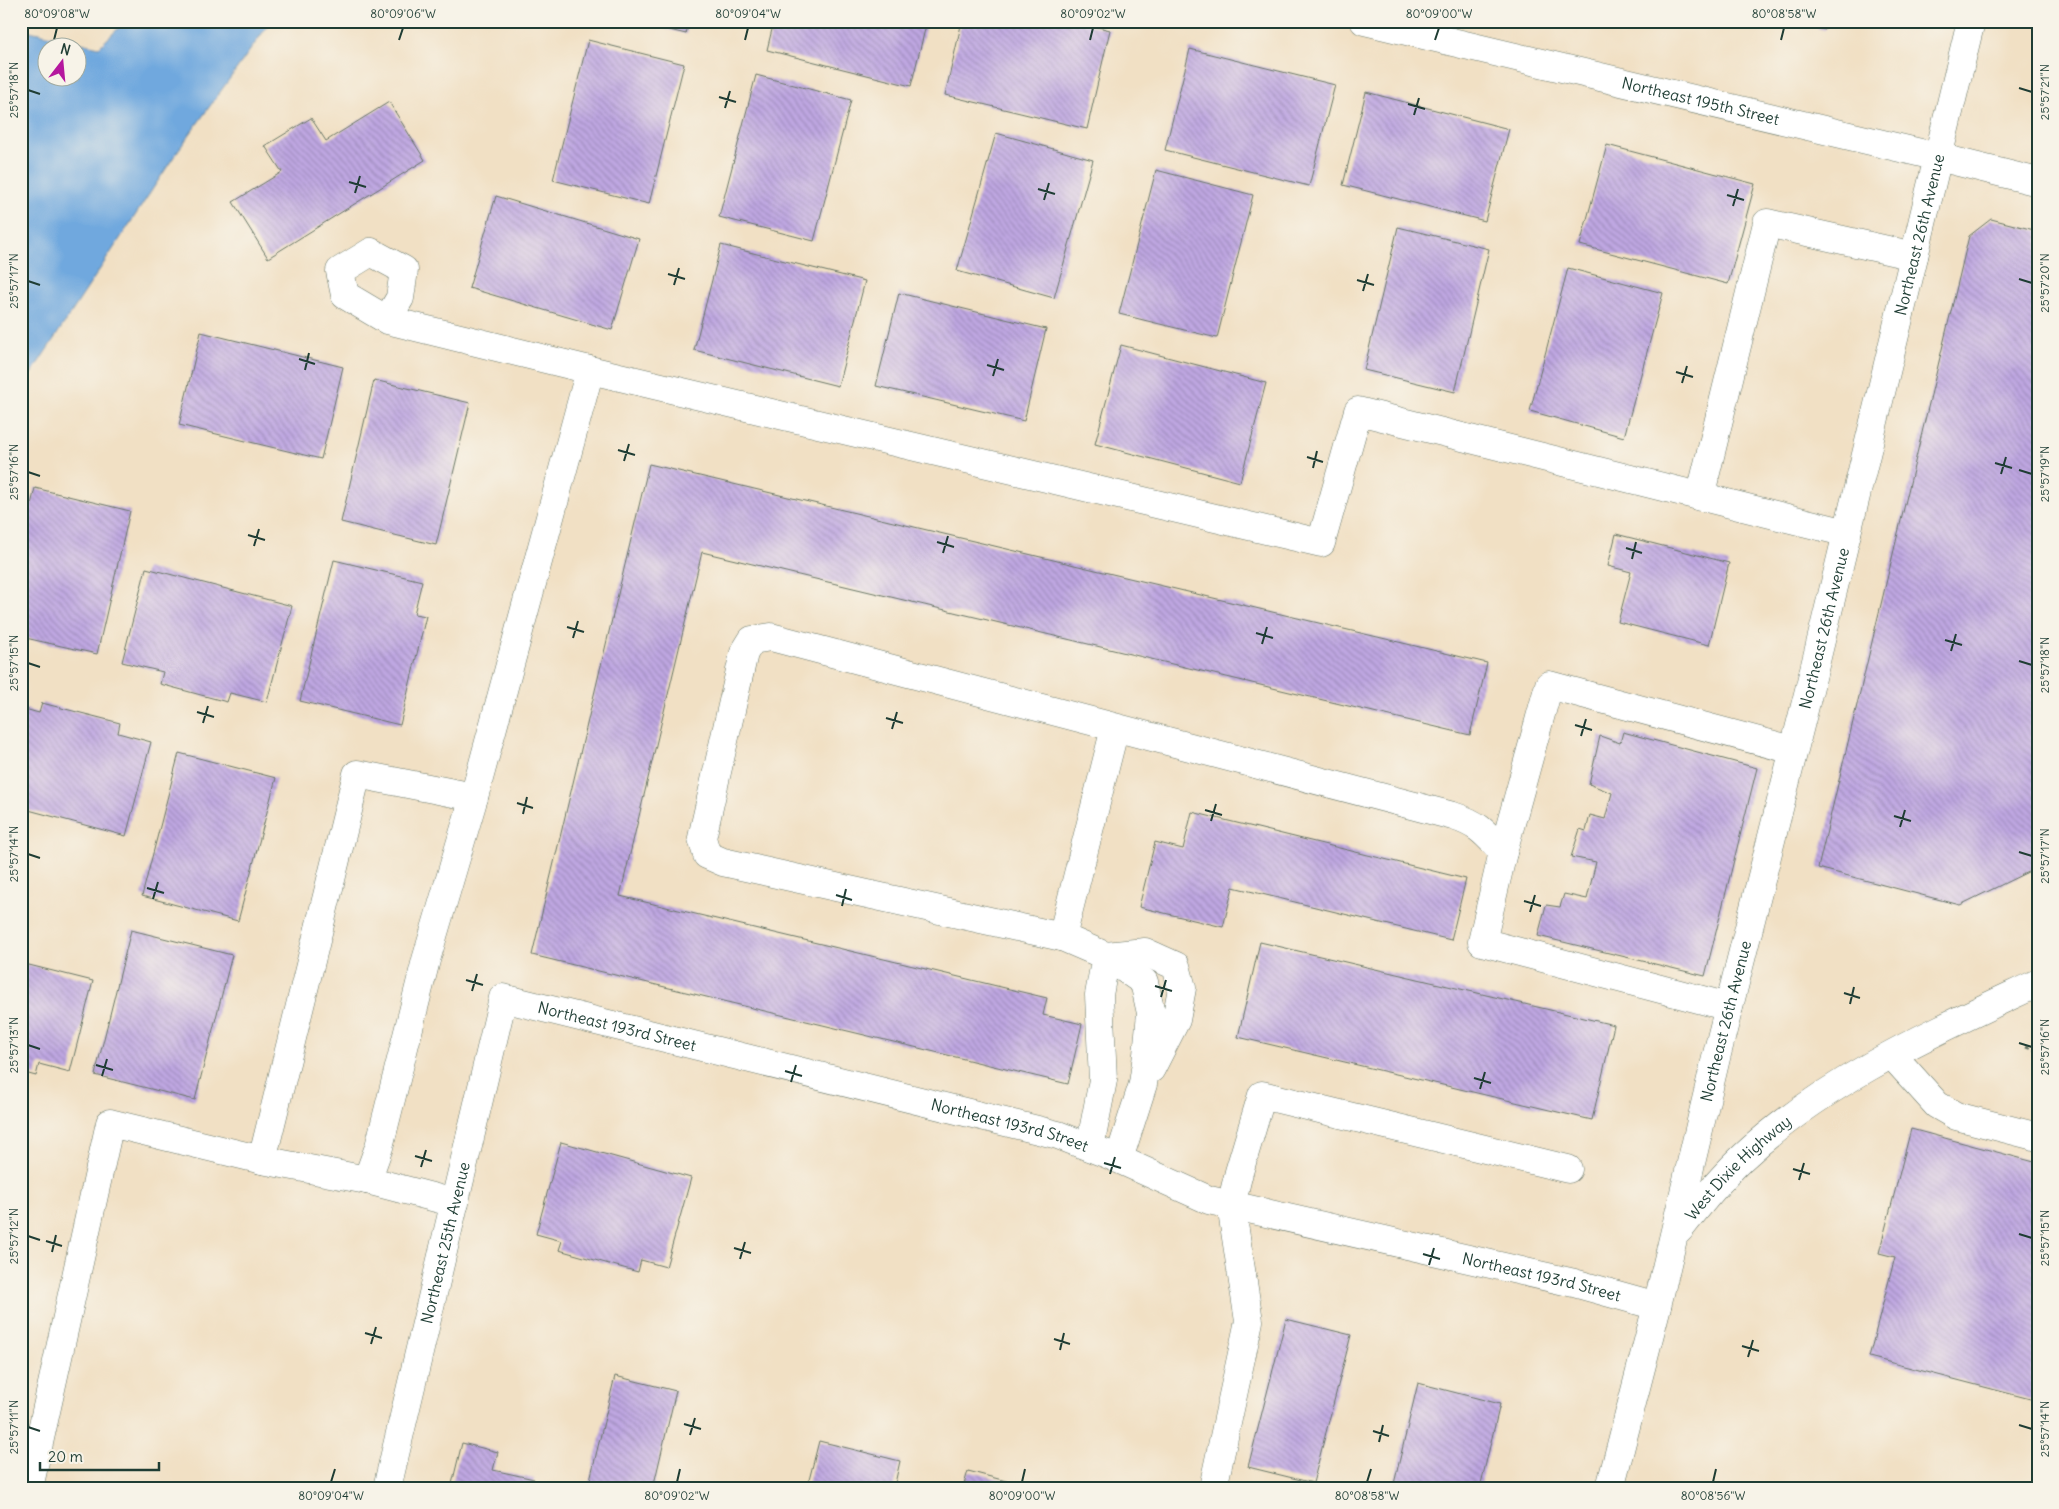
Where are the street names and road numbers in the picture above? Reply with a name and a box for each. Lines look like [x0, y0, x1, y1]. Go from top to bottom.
street label: Northeast 195th Street [1620, 72, 1782, 129]
street label: Northeast 26th Avenue [1890, 152, 1948, 317]
street label: Northeast 26th Avenue [1795, 545, 1853, 711]
street label: Northeast 26th Avenue [1696, 938, 1755, 1104]
street label: Northeast 193rd Street [536, 997, 699, 1055]
street label: Northeast 193rd Street [929, 1094, 1092, 1156]
street label: West Dixie Highway [1681, 1111, 1795, 1224]
street label: Northeast 25th Avenue [416, 1160, 474, 1326]
street label: Northeast 193rd Street [1460, 1248, 1624, 1306]

